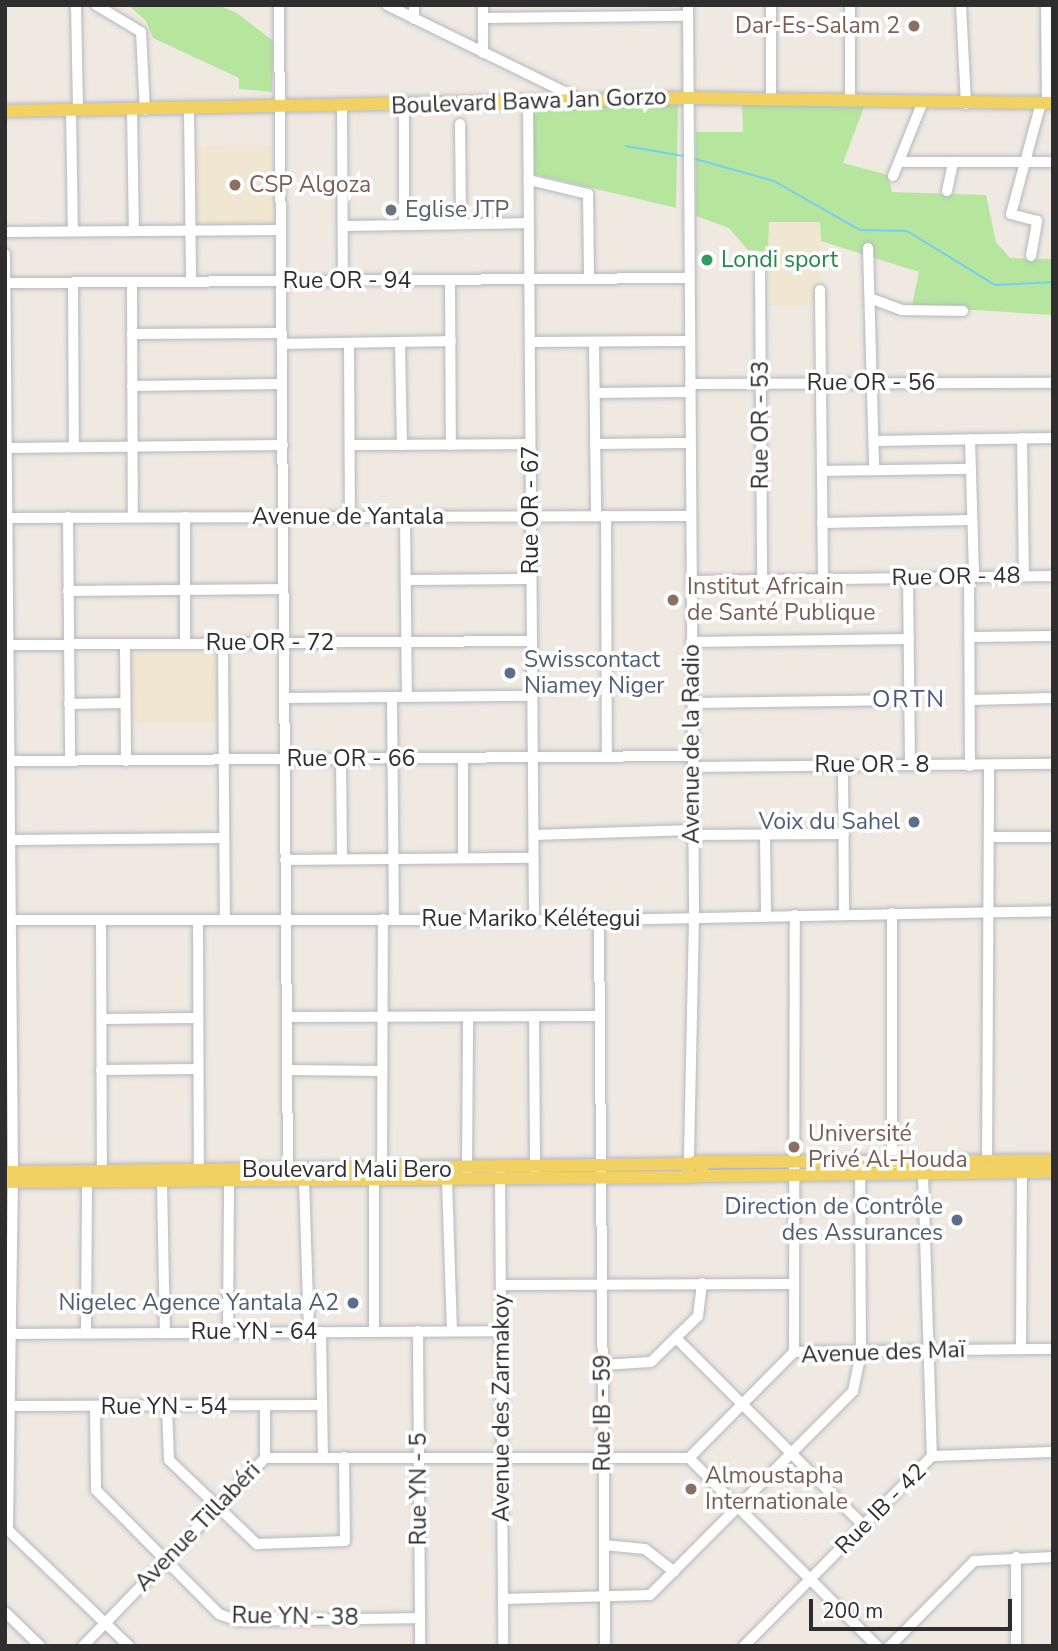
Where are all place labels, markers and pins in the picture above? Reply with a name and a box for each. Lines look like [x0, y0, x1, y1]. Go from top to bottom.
place label: Dar-Es-Salam 2 [735, 12, 900, 40]
marker: Dar-Es-Salam 2 [906, 18, 922, 34]
place label: CSP Algoza [249, 171, 371, 199]
marker: CSP Algoza [227, 177, 243, 193]
place label: Eglise JTP [405, 196, 509, 224]
marker: Eglise JTP [383, 202, 399, 218]
place label: Londi sport [721, 246, 838, 274]
marker: Londi sport [699, 252, 715, 268]
place label: Institut Africain de Santé Publique [687, 573, 875, 627]
marker: Institut Africain de Santé Publique [665, 592, 681, 608]
place label: Swisscontact Niamey Niger [524, 646, 664, 700]
marker: Swisscontact Niamey Niger [502, 665, 518, 681]
place label: Voix du Sahel [759, 808, 900, 836]
marker: Voix du Sahel [906, 814, 922, 830]
place label: Université Privé Al-Houda [808, 1120, 968, 1174]
marker: Université Privé Al-Houda [786, 1139, 802, 1155]
place label: Direction de Contrôle des Assurances [725, 1193, 943, 1247]
marker: Direction de Contrôle des Assurances [949, 1212, 965, 1228]
place label: Nigelec Agence Yantala A2 [59, 1289, 339, 1317]
marker: Nigelec Agence Yantala A2 [345, 1295, 361, 1311]
place label: Almoustapha Internationale [705, 1462, 848, 1516]
marker: Almoustapha Internationale [683, 1481, 699, 1497]

